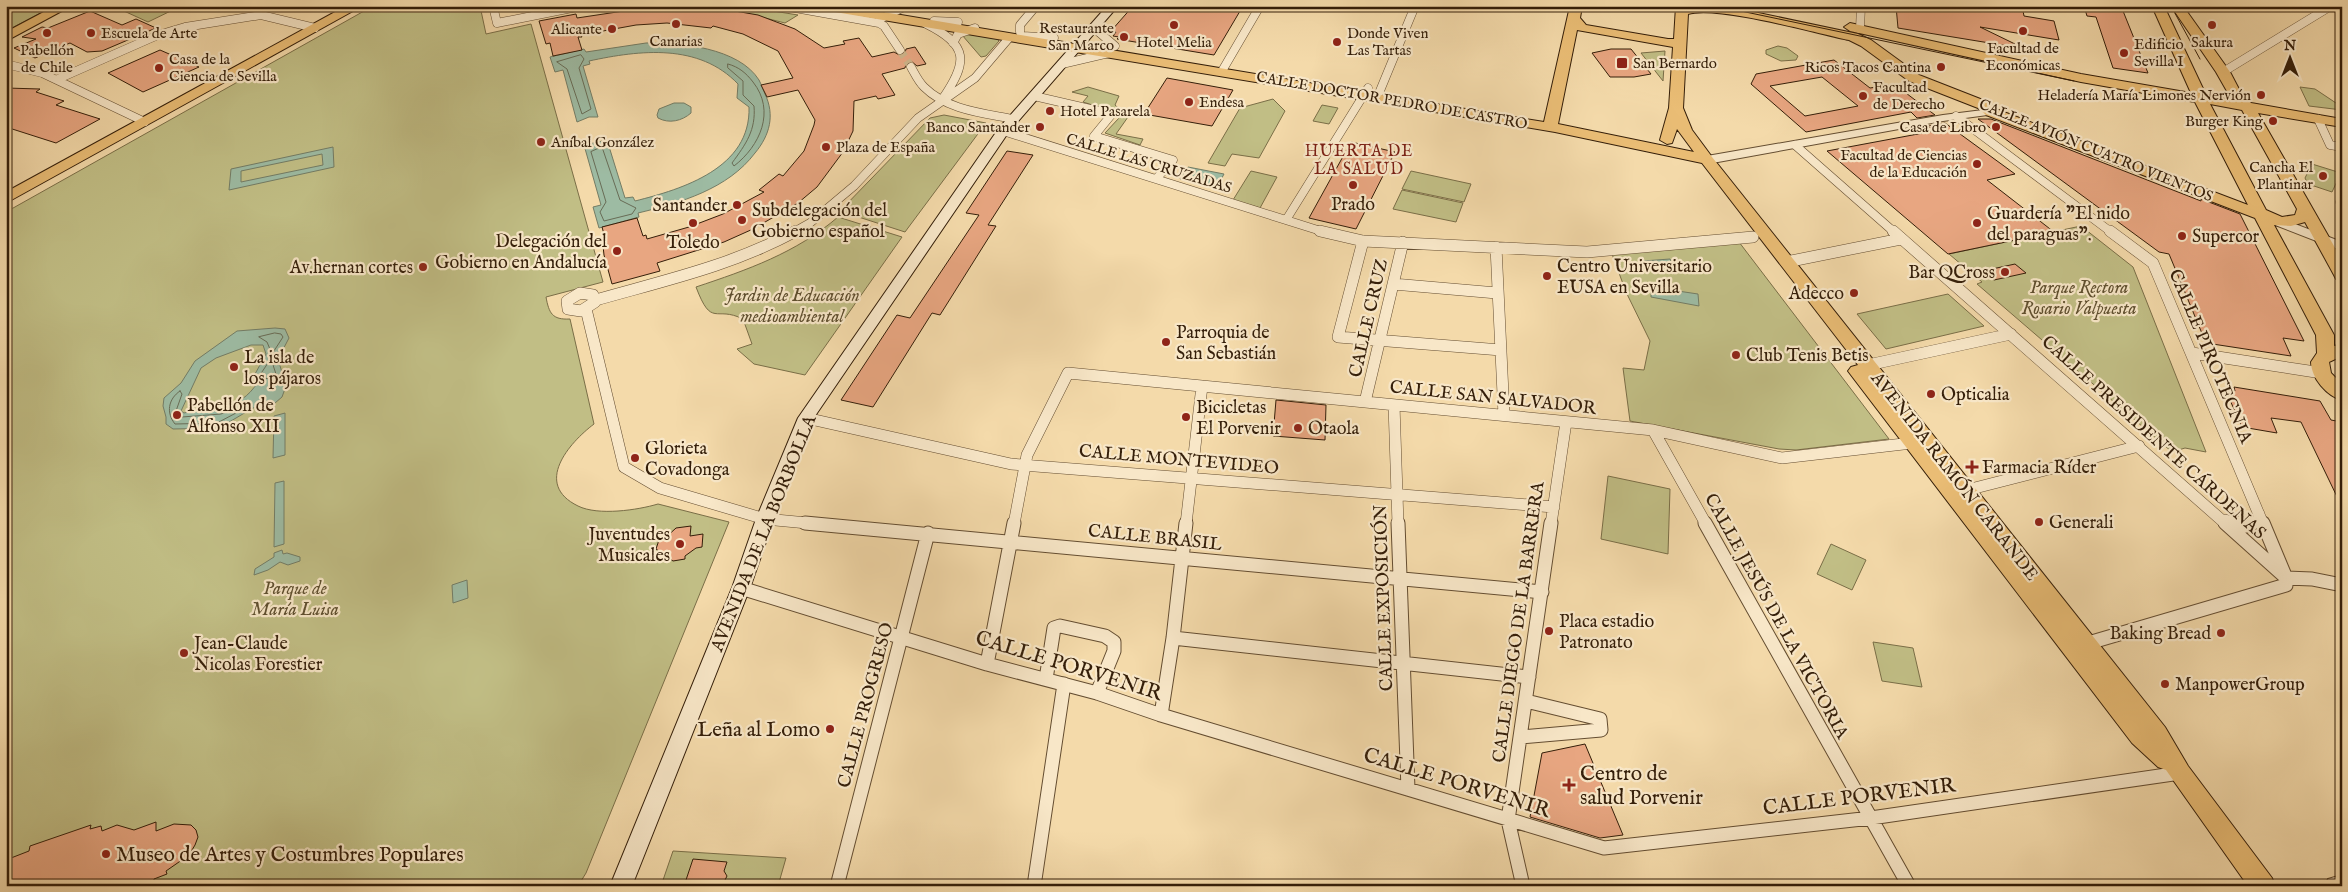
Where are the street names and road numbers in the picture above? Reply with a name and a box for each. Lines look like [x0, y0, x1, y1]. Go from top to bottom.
street label: CALLE DOCTOR PEDRO DE CASTRO [1255, 67, 1529, 134]
street label: CALLE AVIÓN CUATRO VIENTOS [1976, 95, 2216, 206]
street label: CALLE LAS CRUZADAS [1064, 129, 1234, 198]
street label: CALLE CRUZ [1345, 257, 1394, 380]
street label: CALLE PIROTECNIA [2162, 266, 2257, 448]
street label: CALLE PRESIDENTE CÁRDENAS [2036, 330, 2271, 545]
street label: AVENIDA RAMÓN CARANDE [1864, 366, 2044, 586]
street label: CALLE SAN SALVADOR [1389, 376, 1599, 421]
street label: AVENIDA DE LA BORBOLLA [706, 411, 823, 656]
street label: CALLE MONTEVIDEO [1078, 440, 1280, 481]
street label: CALLE DIEGO DE LA BARRERA [1488, 479, 1551, 764]
street label: CALLE JESÚS DE LA VICTORIA [1698, 489, 1854, 744]
street label: CALLE EXPOSICIÓN [1368, 504, 1399, 692]
street label: CALLE BRASIL [1087, 520, 1223, 557]
street label: CALLE PROGRESO [833, 620, 900, 790]
street label: CALLE PORVENIR [972, 625, 1166, 708]
street label: CALLE PORVENIR [1360, 742, 1554, 825]
street label: CALLE PORVENIR [1761, 772, 1958, 823]

